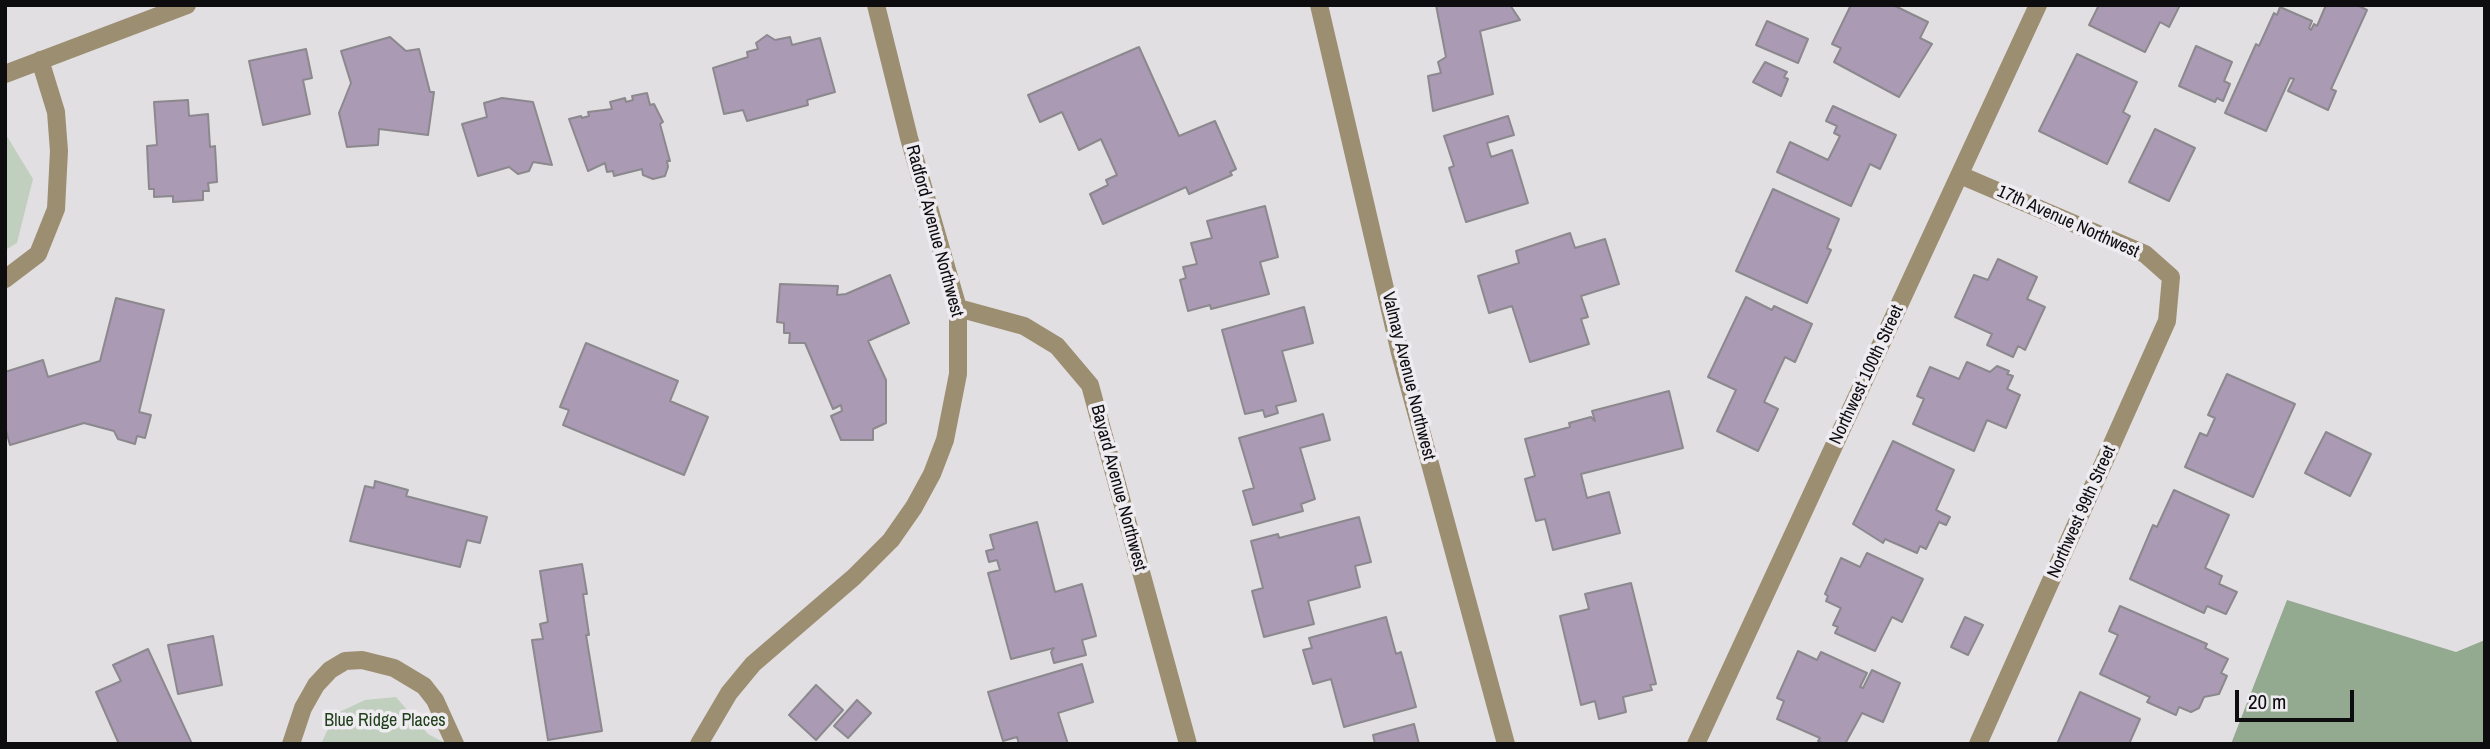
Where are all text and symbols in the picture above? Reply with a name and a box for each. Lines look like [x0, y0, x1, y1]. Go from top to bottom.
street label: Radford Avenue Northwest [901, 143, 967, 319]
street label: 17th Avenue Northwest [1994, 181, 2142, 263]
street label: Valmay Avenue Northwest [1377, 290, 1439, 462]
street label: Northwest 100th Street [1825, 302, 1909, 448]
street label: Bayard Avenue Northwest [1085, 403, 1151, 573]
street label: Northwest 99th Street [2043, 442, 2121, 582]
scale bar [2238, 676, 2357, 720]
text: 20 m [2248, 687, 2286, 716]
park label: Blue Ridge Places [324, 710, 446, 732]

